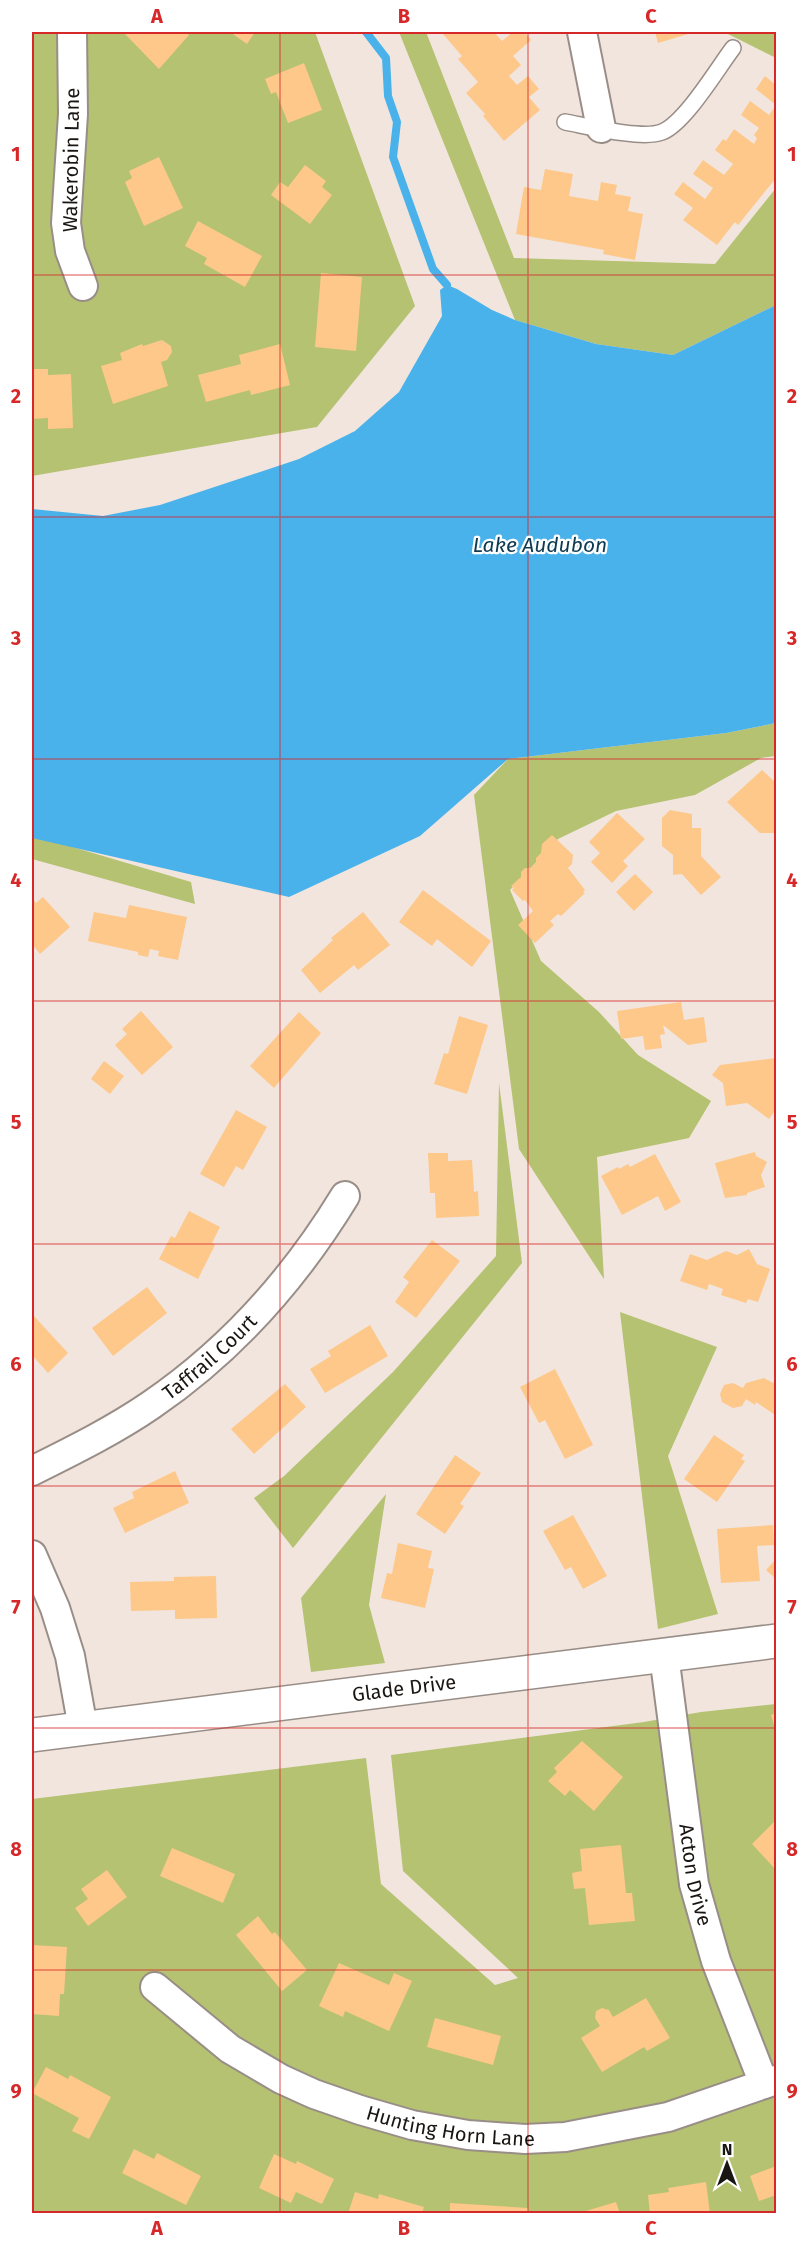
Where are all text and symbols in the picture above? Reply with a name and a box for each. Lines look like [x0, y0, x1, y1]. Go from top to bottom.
text: A [150, 4, 164, 28]
text: B [398, 4, 410, 28]
text: C [645, 4, 657, 28]
street label: Wakerobin Lane [58, 88, 84, 232]
text: 1 [11, 142, 21, 166]
text: 1 [787, 142, 797, 166]
text: 2 [11, 384, 21, 408]
text: 2 [787, 384, 797, 408]
water label: Lake Audubon [473, 532, 607, 558]
text: 3 [10, 626, 21, 650]
text: 3 [786, 626, 797, 650]
text: 4 [10, 868, 22, 892]
text: 4 [786, 868, 798, 892]
text: 5 [11, 1110, 22, 1134]
text: 5 [787, 1110, 798, 1134]
street label: Taffrail Court [158, 1309, 262, 1405]
text: 6 [10, 1352, 22, 1376]
text: 6 [786, 1352, 798, 1376]
text: 7 [11, 1595, 21, 1619]
text: 7 [787, 1595, 797, 1619]
street label: Glade Drive [351, 1670, 457, 1706]
street label: Acton Drive [674, 1822, 717, 1929]
text: 8 [10, 1837, 22, 1861]
text: 8 [786, 1837, 798, 1861]
text: 9 [10, 2079, 22, 2103]
text: 9 [786, 2079, 798, 2103]
street label: Hunting Horn Lane [364, 2100, 535, 2151]
north arrow [697, 2134, 757, 2194]
text: N [722, 2140, 732, 2159]
text: A [150, 2216, 164, 2240]
text: B [398, 2216, 410, 2240]
text: C [645, 2216, 657, 2240]

